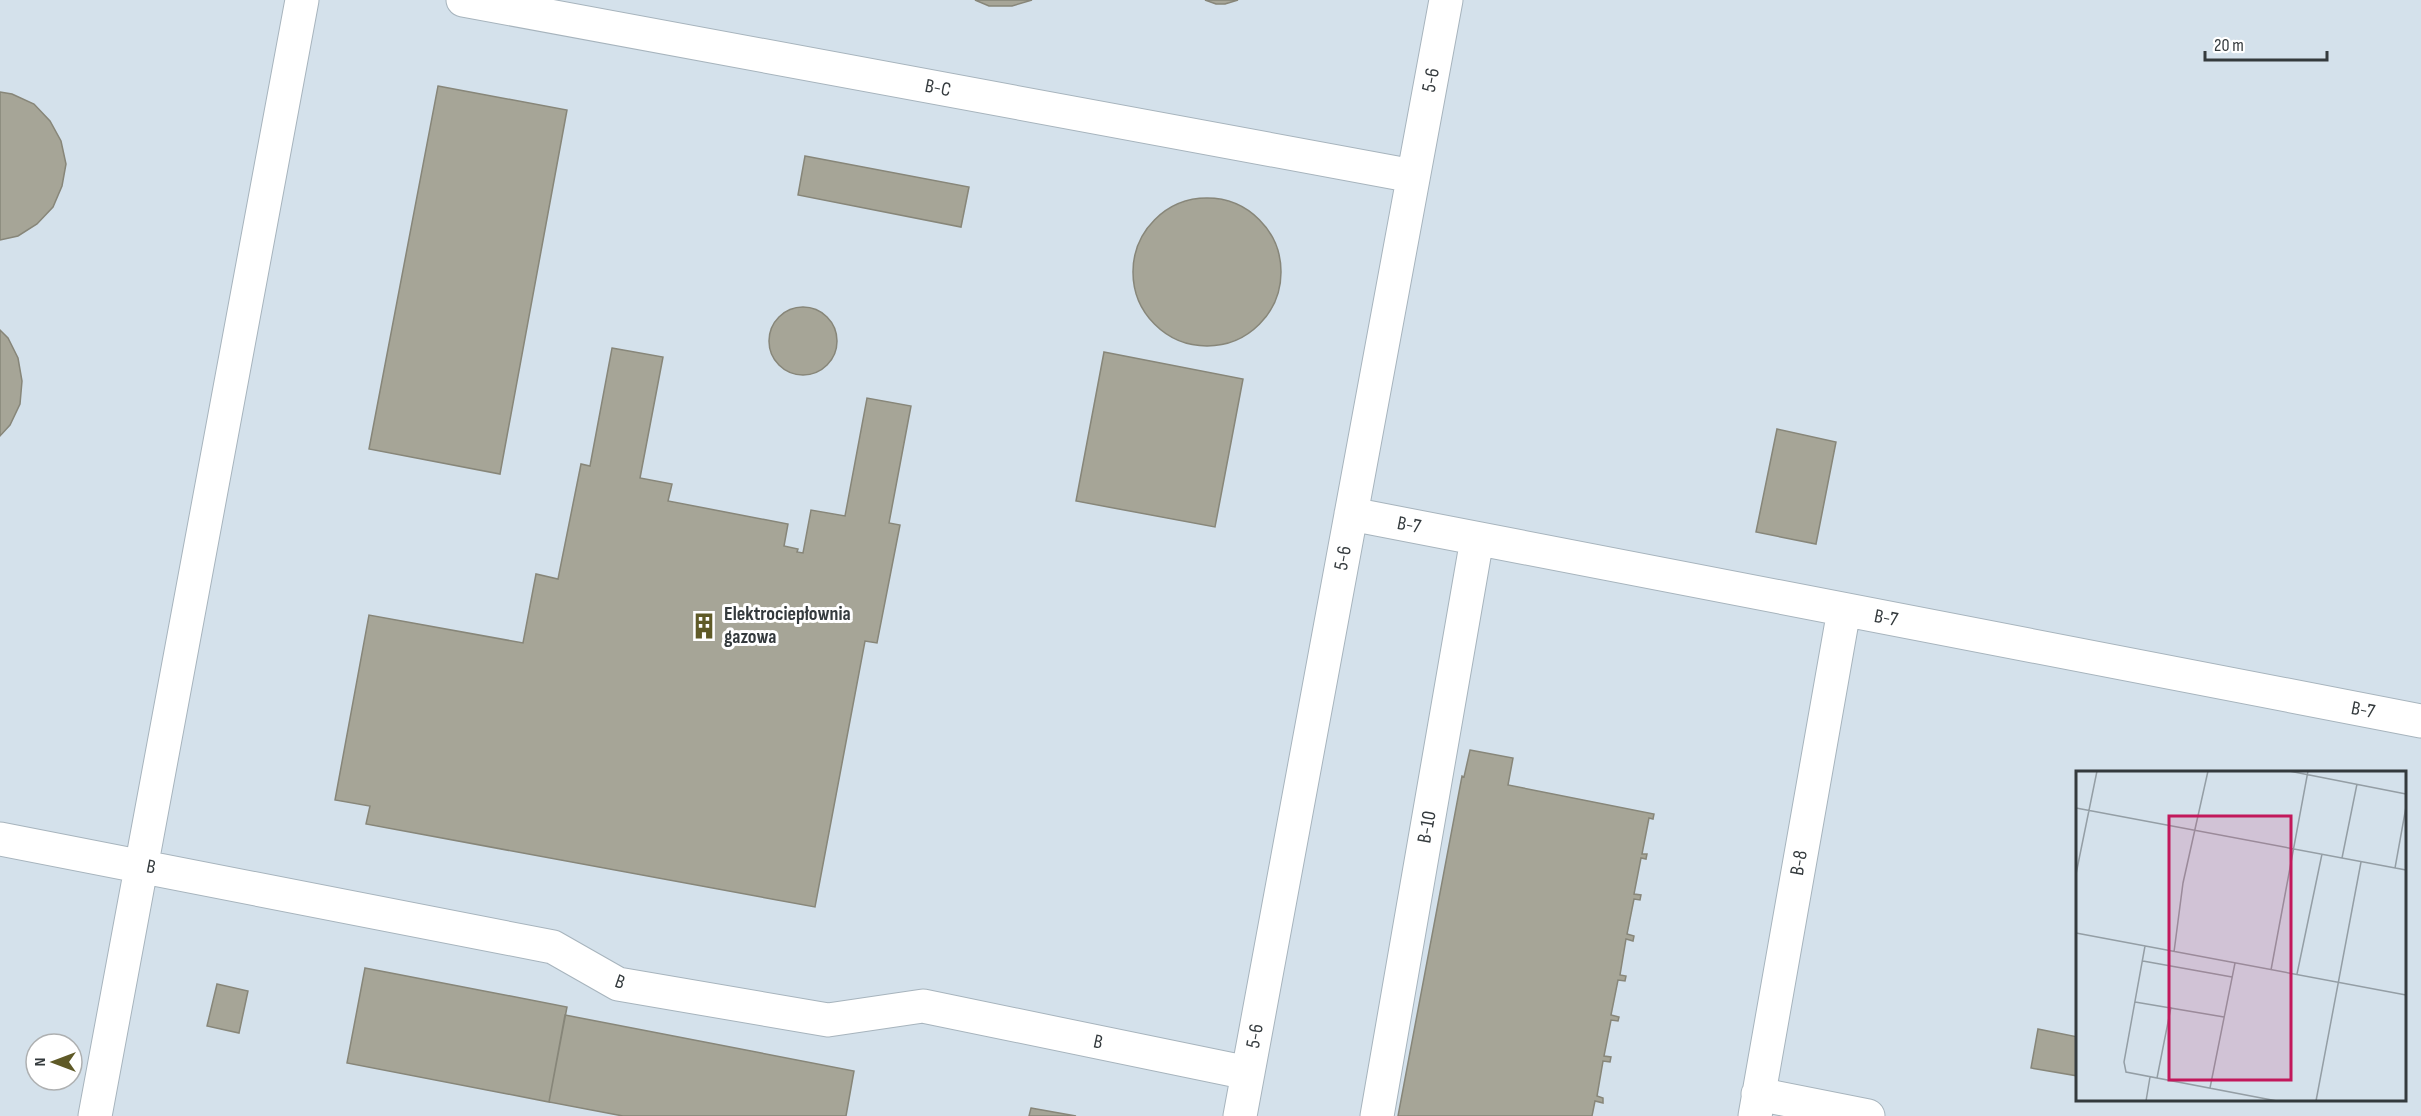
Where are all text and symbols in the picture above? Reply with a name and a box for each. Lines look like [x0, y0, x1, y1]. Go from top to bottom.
scale bar [2205, 24, 2326, 62]
text: 20 m [2214, 35, 2244, 56]
street label: 5-6 [1417, 66, 1445, 94]
street label: B-C [923, 74, 953, 102]
street label: B-7 [1395, 511, 1423, 539]
street label: 5-6 [1329, 544, 1357, 572]
place label: Elektrociepłownia gazowa [724, 602, 851, 649]
street label: B-7 [1872, 604, 1900, 632]
building icon: Elektrociepłownia gazowa [689, 611, 719, 641]
street label: B-7 [2349, 696, 2377, 724]
inset map [2076, 771, 2406, 1101]
street label: B-10 [1412, 809, 1442, 845]
street label: B-8 [1785, 849, 1813, 877]
street label: B [144, 854, 158, 880]
street label: B [612, 969, 628, 995]
street label: 5-6 [1241, 1022, 1269, 1050]
street label: B [1091, 1029, 1105, 1055]
north arrow [24, 1032, 84, 1092]
text: N [31, 1058, 50, 1066]

